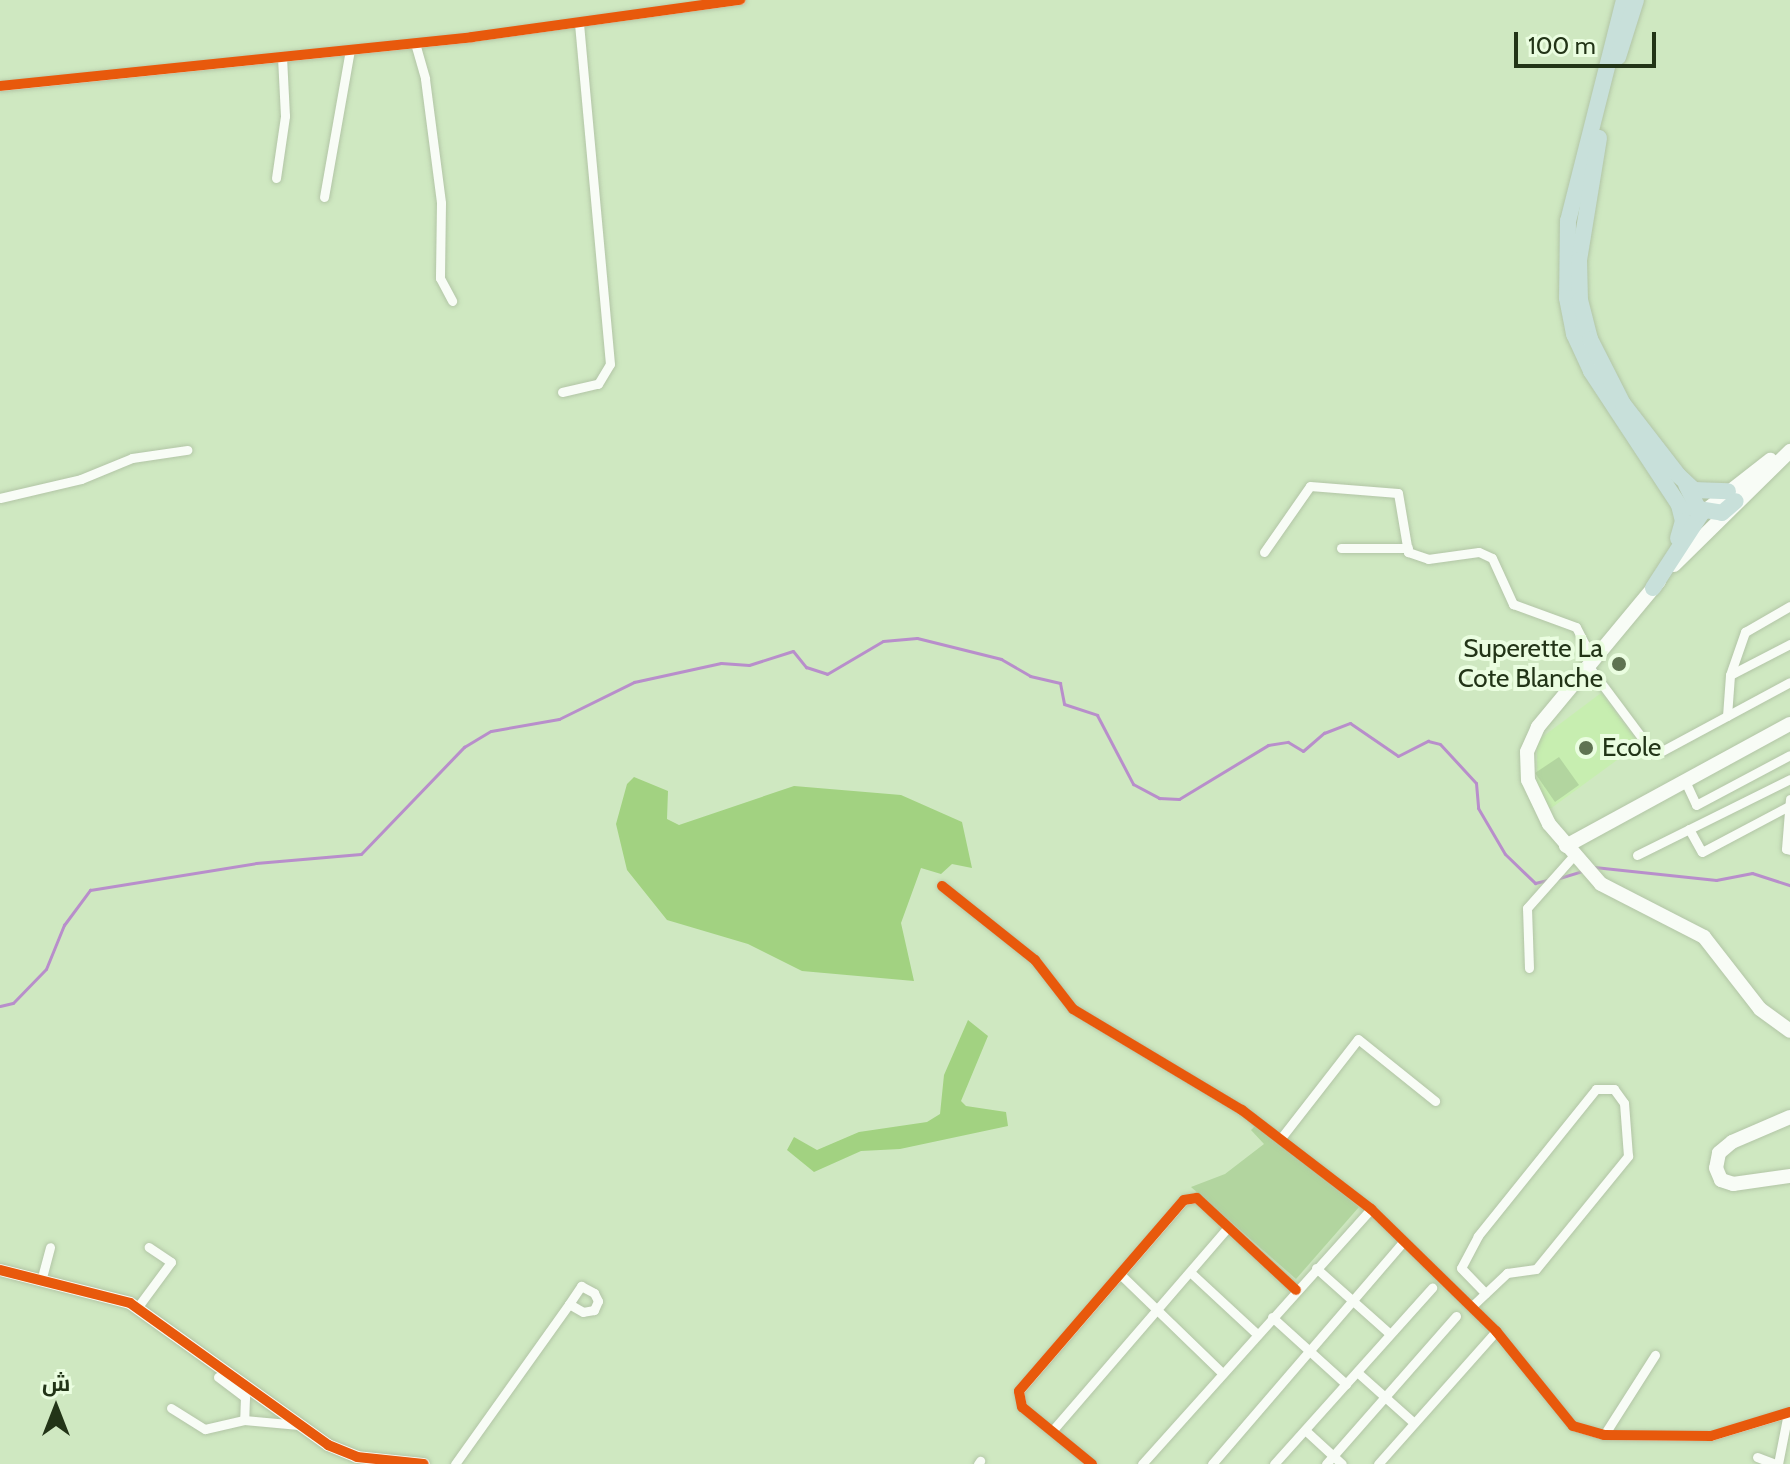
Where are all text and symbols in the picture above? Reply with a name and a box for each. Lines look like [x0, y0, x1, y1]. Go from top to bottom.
scale bar [1518, 16, 1660, 66]
text: 100 m [1528, 31, 1596, 60]
place label: Superette La Cote Blanche [1458, 633, 1603, 694]
marker: Superette La Cote Blanche [1610, 655, 1628, 673]
place label: Ecole [1602, 732, 1661, 764]
marker: Ecole [1577, 739, 1595, 757]
north arrow [16, 1368, 96, 1448]
text: ش [42, 1370, 70, 1397]

